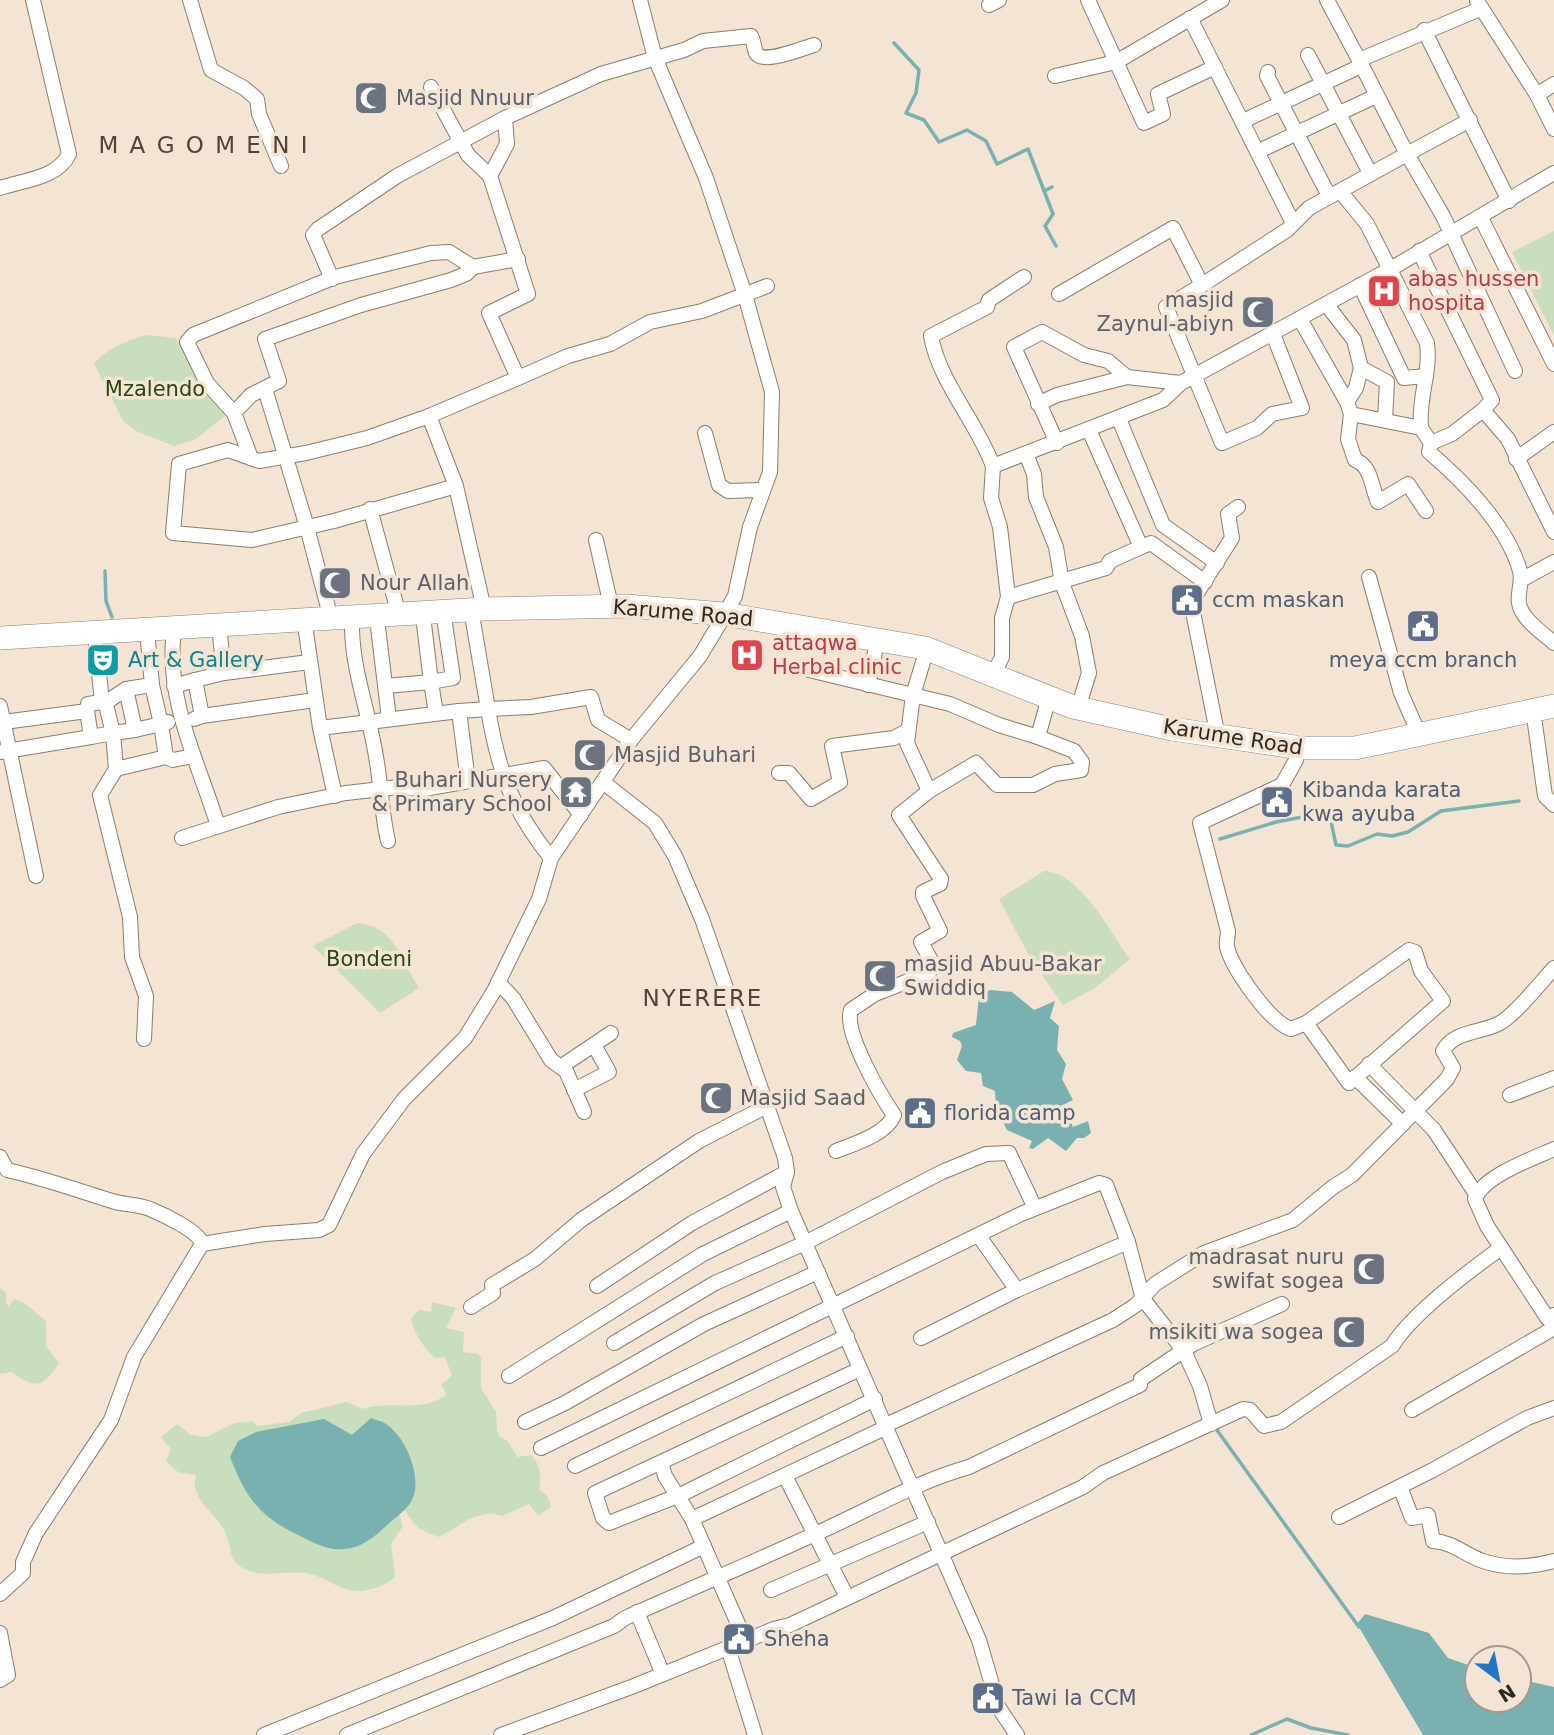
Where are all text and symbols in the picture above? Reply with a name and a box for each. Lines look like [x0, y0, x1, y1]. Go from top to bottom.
mosque icon: Masjid Nnuur [352, 79, 390, 117]
place label: Masjid Nnuur [396, 86, 534, 110]
district label: M A G O M E N I [98, 132, 310, 158]
place label: abas hussen hospita [1408, 267, 1539, 315]
hospital icon: abas hussen hospita [1365, 272, 1403, 310]
place label: masjid Zaynul-abiyn [1097, 288, 1234, 336]
mosque icon: masjid Zaynul-abiyn [1239, 293, 1277, 331]
park label: Mzalendo [105, 377, 205, 401]
mosque icon: Nour Allah [316, 564, 354, 602]
place label: Nour Allah [360, 571, 469, 595]
public building icon: ccm maskan [1168, 581, 1206, 619]
place label: ccm maskan [1212, 588, 1344, 612]
street label: Karume Road [612, 595, 754, 631]
public building icon: meya ccm branch [1404, 607, 1442, 645]
place label: attaqwa Herbal clinic [772, 631, 902, 679]
hospital icon: attaqwa Herbal clinic [728, 636, 766, 674]
theatre icon: Art & Gallery [84, 641, 122, 679]
place label: Art & Gallery [128, 648, 264, 672]
place label: meya ccm branch [1329, 648, 1517, 672]
street label: Karume Road [1162, 714, 1304, 760]
mosque icon: Masjid Buhari [571, 736, 609, 774]
place label: Masjid Buhari [614, 743, 756, 767]
place label: Buhari Nursery & Primary School [371, 768, 552, 816]
temple icon: Buhari Nursery & Primary School [557, 773, 595, 811]
place label: Kibanda karata kwa ayuba [1302, 778, 1461, 826]
public building icon: Kibanda karata kwa ayuba [1258, 783, 1296, 821]
park label: Bondeni [326, 947, 412, 971]
place label: masjid Abuu-Bakar Swiddiq [904, 952, 1102, 1000]
mosque icon: masjid Abuu-Bakar Swiddiq [861, 957, 899, 995]
district label: NYERERE [643, 985, 763, 1011]
mosque icon: Masjid Saad [697, 1079, 735, 1117]
place label: Masjid Saad [740, 1086, 866, 1110]
public building icon: florida camp [901, 1094, 939, 1132]
place label: florida camp [944, 1101, 1076, 1125]
place label: madrasat nuru swifat sogea [1189, 1245, 1344, 1293]
mosque icon: madrasat nuru swifat sogea [1350, 1250, 1388, 1288]
mosque icon: msikiti wa sogea [1330, 1313, 1368, 1351]
place label: msikiti wa sogea [1148, 1320, 1324, 1344]
public building icon: Sheha [720, 1620, 758, 1658]
place label: Sheha [764, 1627, 830, 1651]
north arrow [1463, 1644, 1533, 1714]
public building icon: Tawi la CCM [969, 1679, 1007, 1717]
text: N [1494, 1680, 1520, 1707]
place label: Tawi la CCM [1011, 1686, 1137, 1710]

